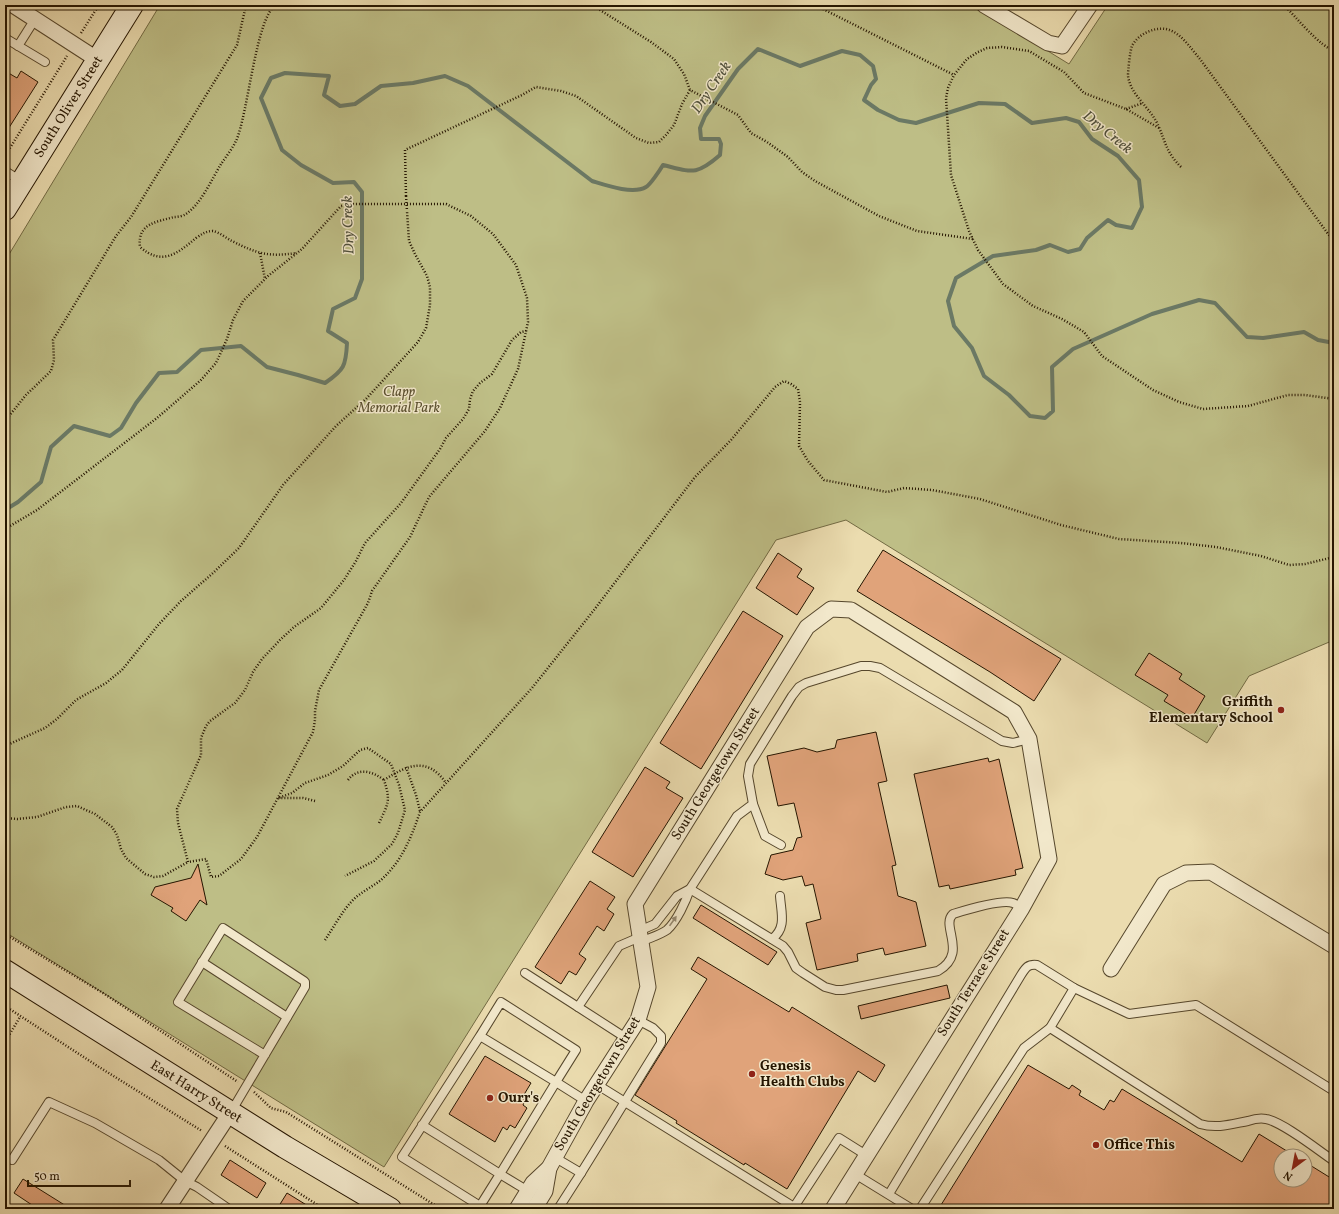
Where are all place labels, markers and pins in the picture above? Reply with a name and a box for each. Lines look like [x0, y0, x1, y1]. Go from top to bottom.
place label: Griffith Elementary School [1149, 693, 1273, 728]
marker: Griffith Elementary School [1276, 705, 1286, 715]
place label: Genesis Health Clubs [760, 1057, 845, 1092]
marker: Genesis Health Clubs [747, 1069, 757, 1079]
place label: Ourr's [498, 1089, 539, 1108]
marker: Ourr's [485, 1093, 495, 1103]
place label: Office This [1104, 1136, 1175, 1155]
marker: Office This [1091, 1140, 1101, 1150]

